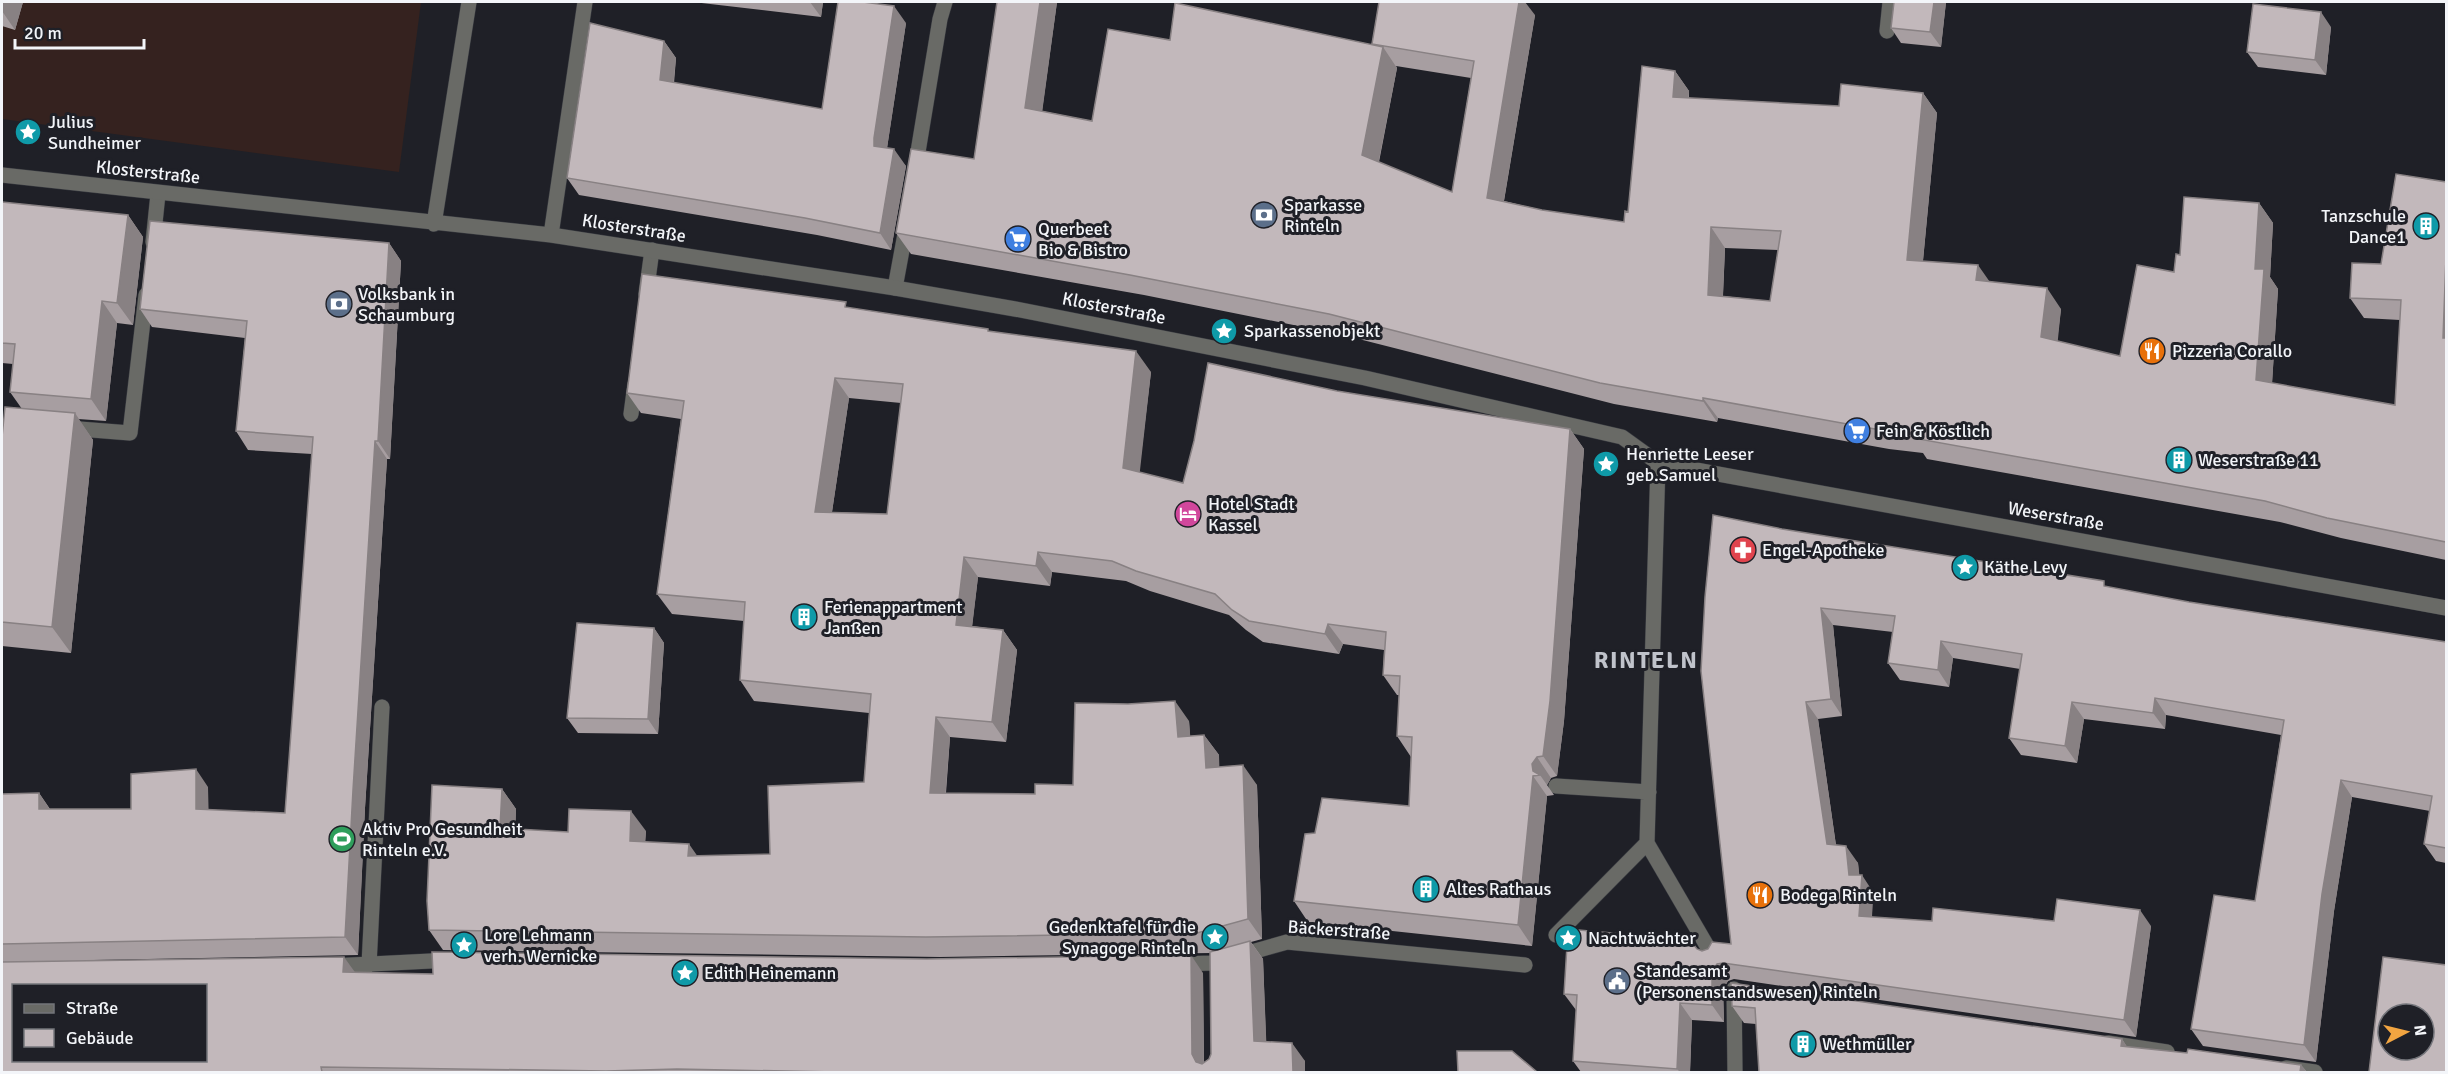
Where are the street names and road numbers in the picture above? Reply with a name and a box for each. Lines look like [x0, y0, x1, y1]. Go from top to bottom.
street label: Klosterstraße [95, 156, 201, 188]
street label: Klosterstraße [580, 209, 688, 247]
street label: Klosterstraße [1060, 287, 1168, 329]
street label: Weserstraße [2006, 497, 2106, 535]
street label: Bäckerstraße [1287, 915, 1391, 945]

